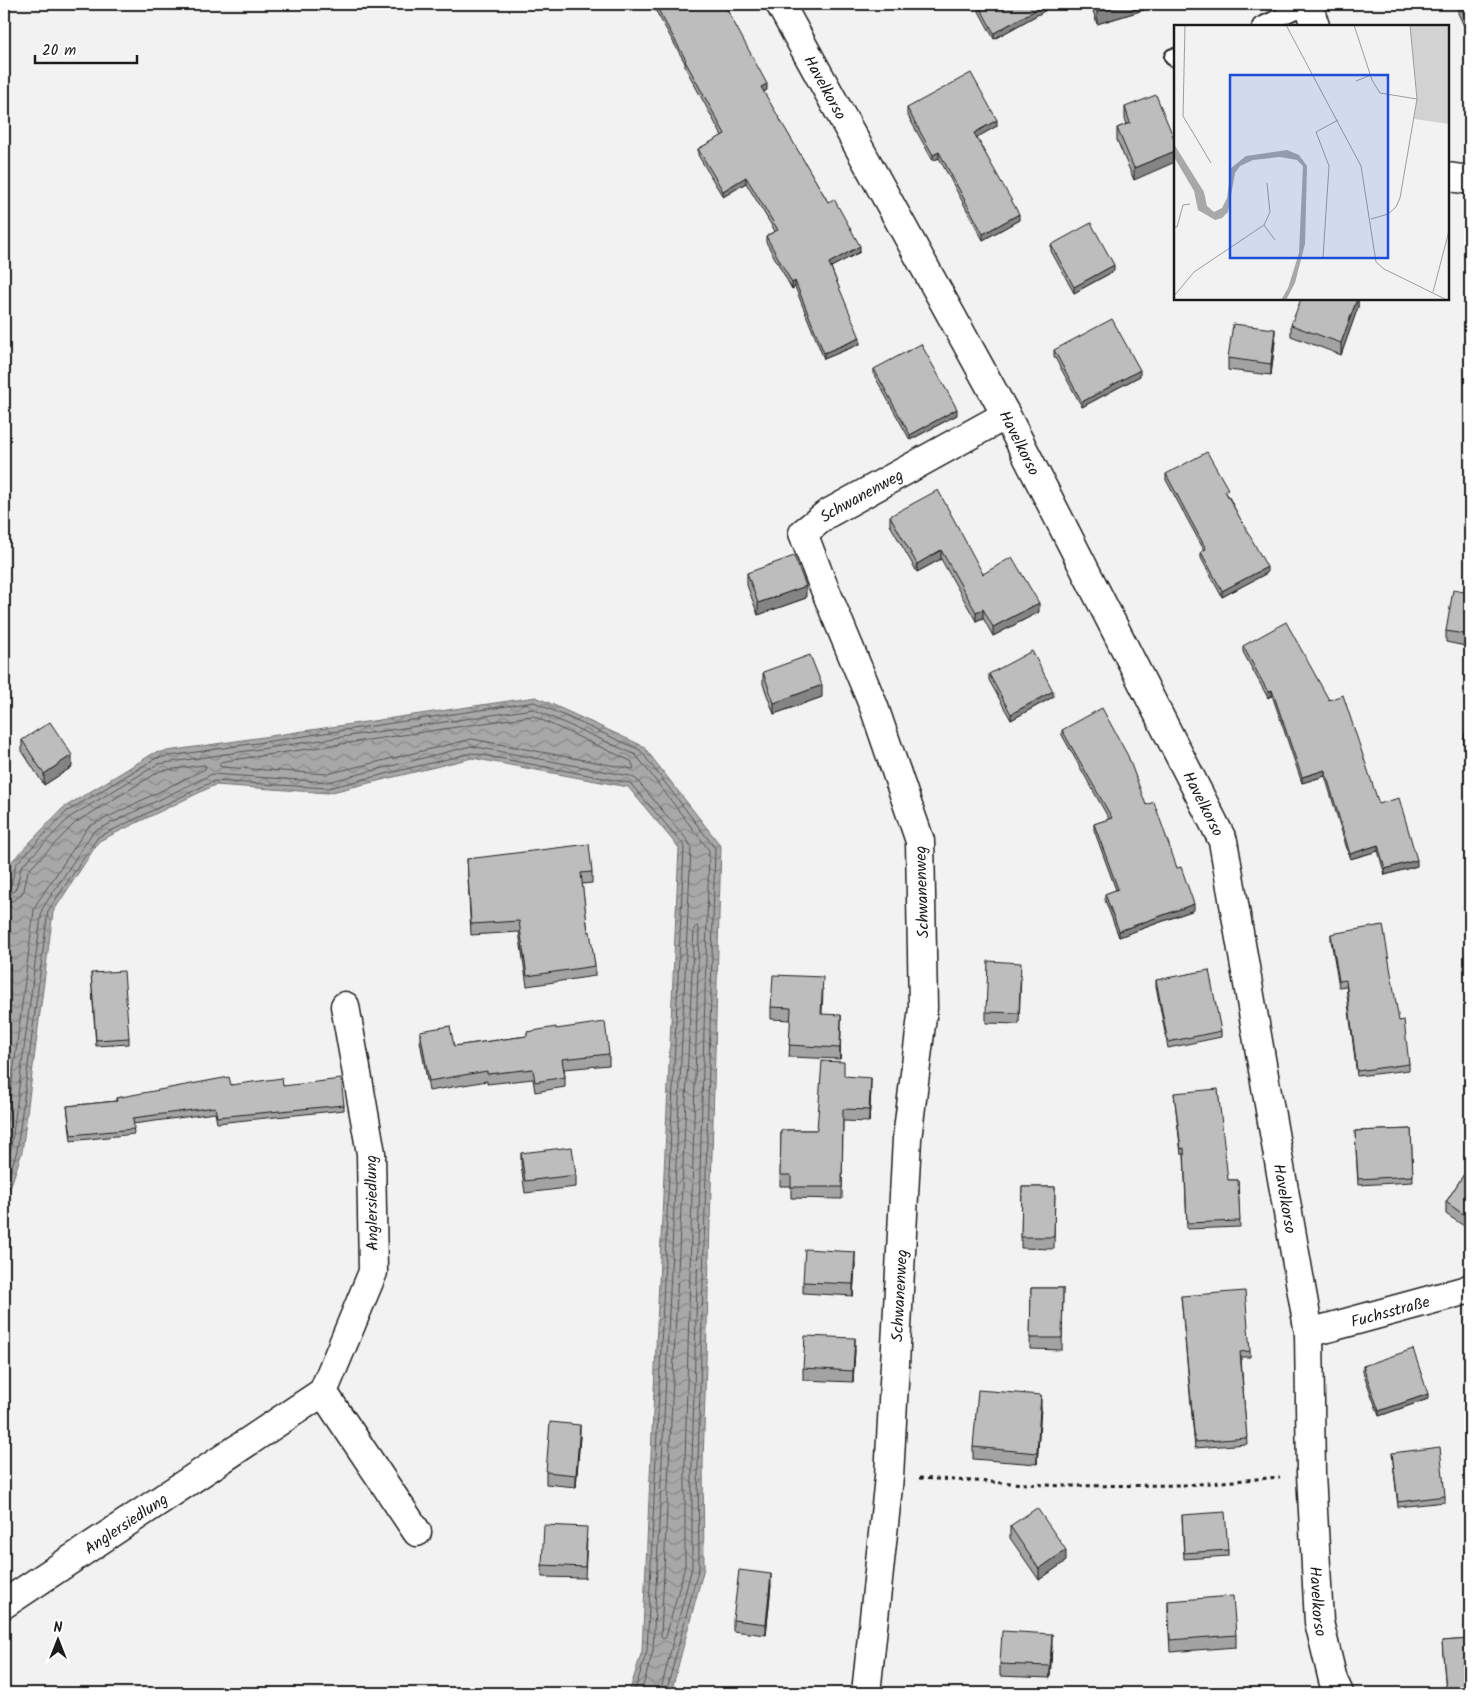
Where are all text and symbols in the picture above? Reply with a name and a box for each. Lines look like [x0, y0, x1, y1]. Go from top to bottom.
inset map [1174, 25, 1449, 300]
scale bar [35, 32, 138, 64]
text: 20 m [42, 39, 76, 63]
street label: Havelkorso [797, 51, 852, 125]
street label: Havelkorso [992, 406, 1046, 480]
street label: Schwanenweg [815, 463, 908, 529]
street label: Havelkorso [1175, 767, 1230, 841]
street label: Schwanenweg [908, 845, 937, 939]
street label: Anglersiedlung [359, 1155, 386, 1251]
street label: Havelkorso [1266, 1162, 1302, 1235]
street label: Schwanenweg [885, 1249, 915, 1342]
street label: Fuchsstraße [1348, 1290, 1433, 1335]
street label: Anglersiedlung [80, 1487, 173, 1561]
street label: Havelkorso [1302, 1566, 1333, 1639]
north arrow [32, 1614, 82, 1664]
text: N [54, 1617, 63, 1639]

